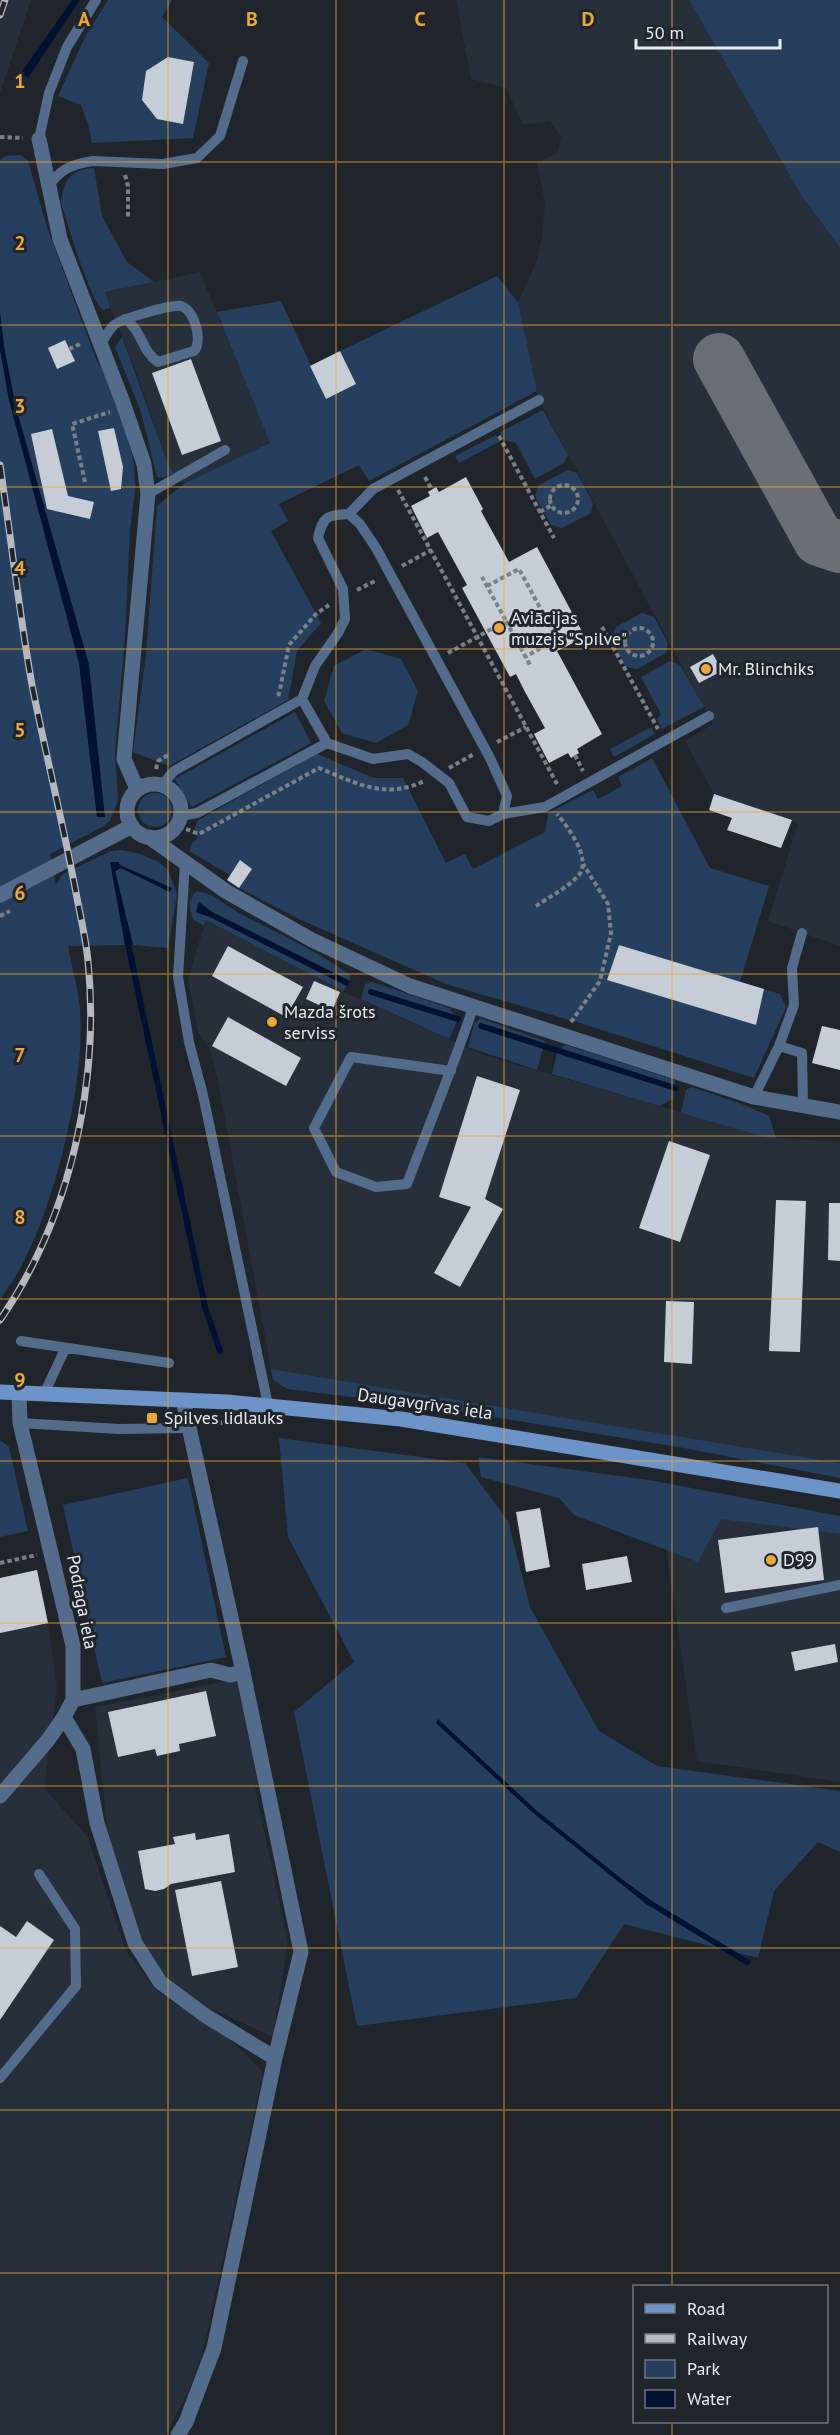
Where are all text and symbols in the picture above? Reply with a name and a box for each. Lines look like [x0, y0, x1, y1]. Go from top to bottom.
text: A [78, 6, 91, 32]
text: B [246, 6, 258, 32]
text: C [414, 6, 426, 32]
text: D [582, 6, 595, 32]
scale bar [636, 12, 780, 50]
text: 50 m [645, 21, 684, 44]
text: 1 [14, 68, 26, 94]
text: 2 [14, 230, 26, 256]
text: 3 [14, 393, 26, 419]
text: 4 [14, 555, 26, 581]
place label: Aviācijas muzejs "Spilve" [511, 606, 627, 650]
marker: Aviācijas muzejs "Spilve" [492, 621, 506, 635]
place label: Mr. Blinchiks [718, 657, 814, 680]
marker: Mr. Blinchiks [699, 662, 713, 676]
text: 5 [14, 717, 26, 743]
text: 6 [14, 880, 26, 906]
place label: Mazda šrots serviss [284, 1000, 376, 1044]
marker: Mazda šrots serviss [265, 1015, 279, 1029]
text: 7 [14, 1042, 26, 1068]
text: 8 [14, 1204, 26, 1230]
text: 9 [14, 1367, 26, 1393]
street label: Daugavgrīvas iela [356, 1383, 494, 1424]
place label: Spilves lidlauks [164, 1406, 283, 1429]
marker: Spilves lidlauks [145, 1411, 159, 1425]
place label: D99 [783, 1548, 814, 1571]
street label: Podraga iela [62, 1553, 103, 1651]
marker: D99 [764, 1553, 778, 1567]
legend [633, 2285, 828, 2423]
text: Road [687, 2297, 725, 2320]
text: Railway [687, 2327, 748, 2350]
text: Park [687, 2357, 720, 2380]
text: Water [687, 2387, 731, 2410]

